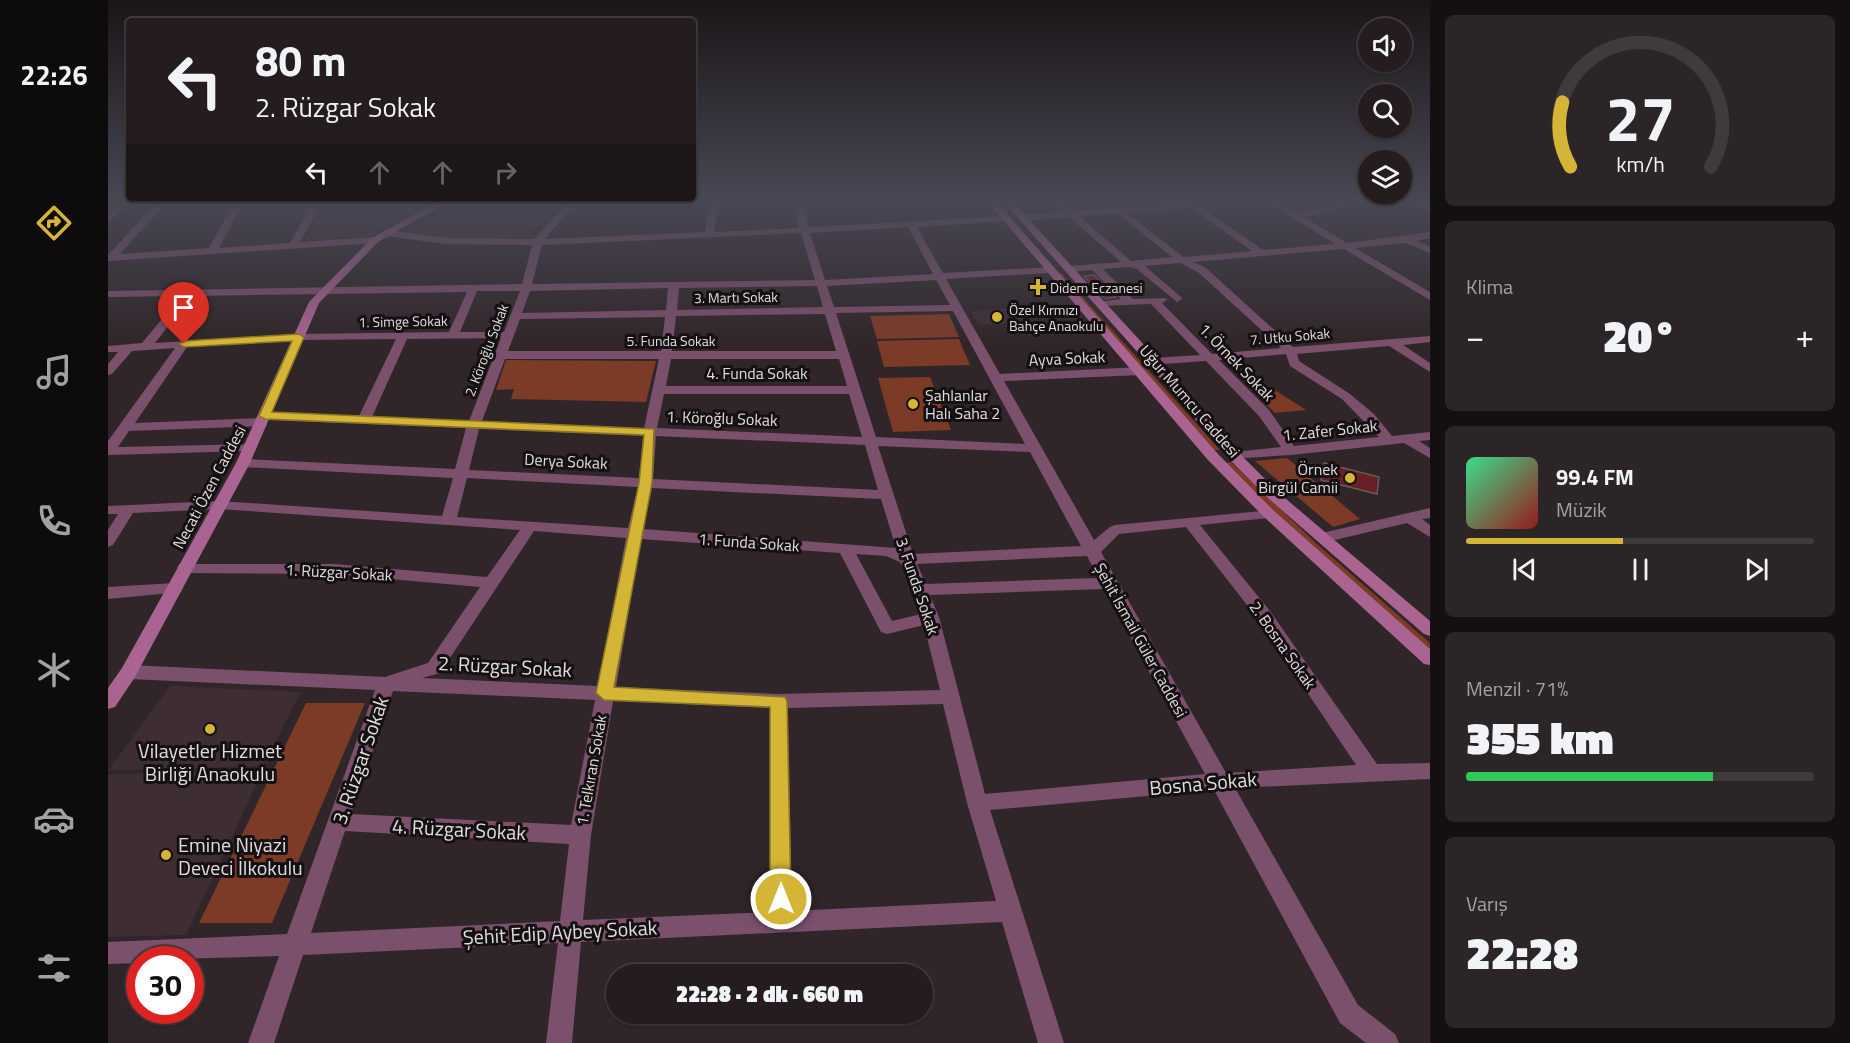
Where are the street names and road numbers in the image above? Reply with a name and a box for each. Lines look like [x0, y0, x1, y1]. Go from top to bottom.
street label: 3. Martı Sokak [694, 286, 778, 308]
street label: 2. Köroğlu Sokak [459, 300, 513, 399]
street label: 1. Simge Sokak [358, 310, 448, 332]
street label: 1. Örnek Sokak [1194, 318, 1281, 407]
street label: 7. Utku Sokak [1249, 322, 1331, 350]
street label: 5. Funda Sokak [627, 330, 716, 351]
street label: Uğur Mumcu Caddesi [1134, 339, 1246, 463]
street label: Ayva Sokak [1028, 344, 1106, 372]
street label: 4. Funda Sokak [706, 361, 808, 385]
street label: 1. Köroğlu Sokak [666, 404, 778, 432]
street label: 1. Zafer Sokak [1281, 413, 1379, 447]
street label: Necati Özen Caddesi [166, 421, 252, 553]
street label: Derya Sokak [524, 447, 609, 475]
street label: 1. Funda Sokak [697, 526, 801, 558]
street label: 3. Funda Sokak [890, 534, 946, 638]
street label: 1. Rüzgar Sokak [285, 557, 394, 587]
street label: Şehit İsmail Güler Caddesi [1088, 558, 1194, 722]
street label: 2. Bosna Sokak [1244, 596, 1322, 694]
street label: 2. Rüzgar Sokak [437, 647, 573, 685]
street label: 3. Rüzgar Sokak [324, 691, 397, 828]
street label: 1. Telkıran Sokak [569, 712, 613, 827]
street label: Bosna Sokak [1148, 763, 1258, 803]
street label: 4. Rüzgar Sokak [391, 810, 527, 848]
street label: Şehit Edip Aybey Sokak [462, 911, 658, 953]

